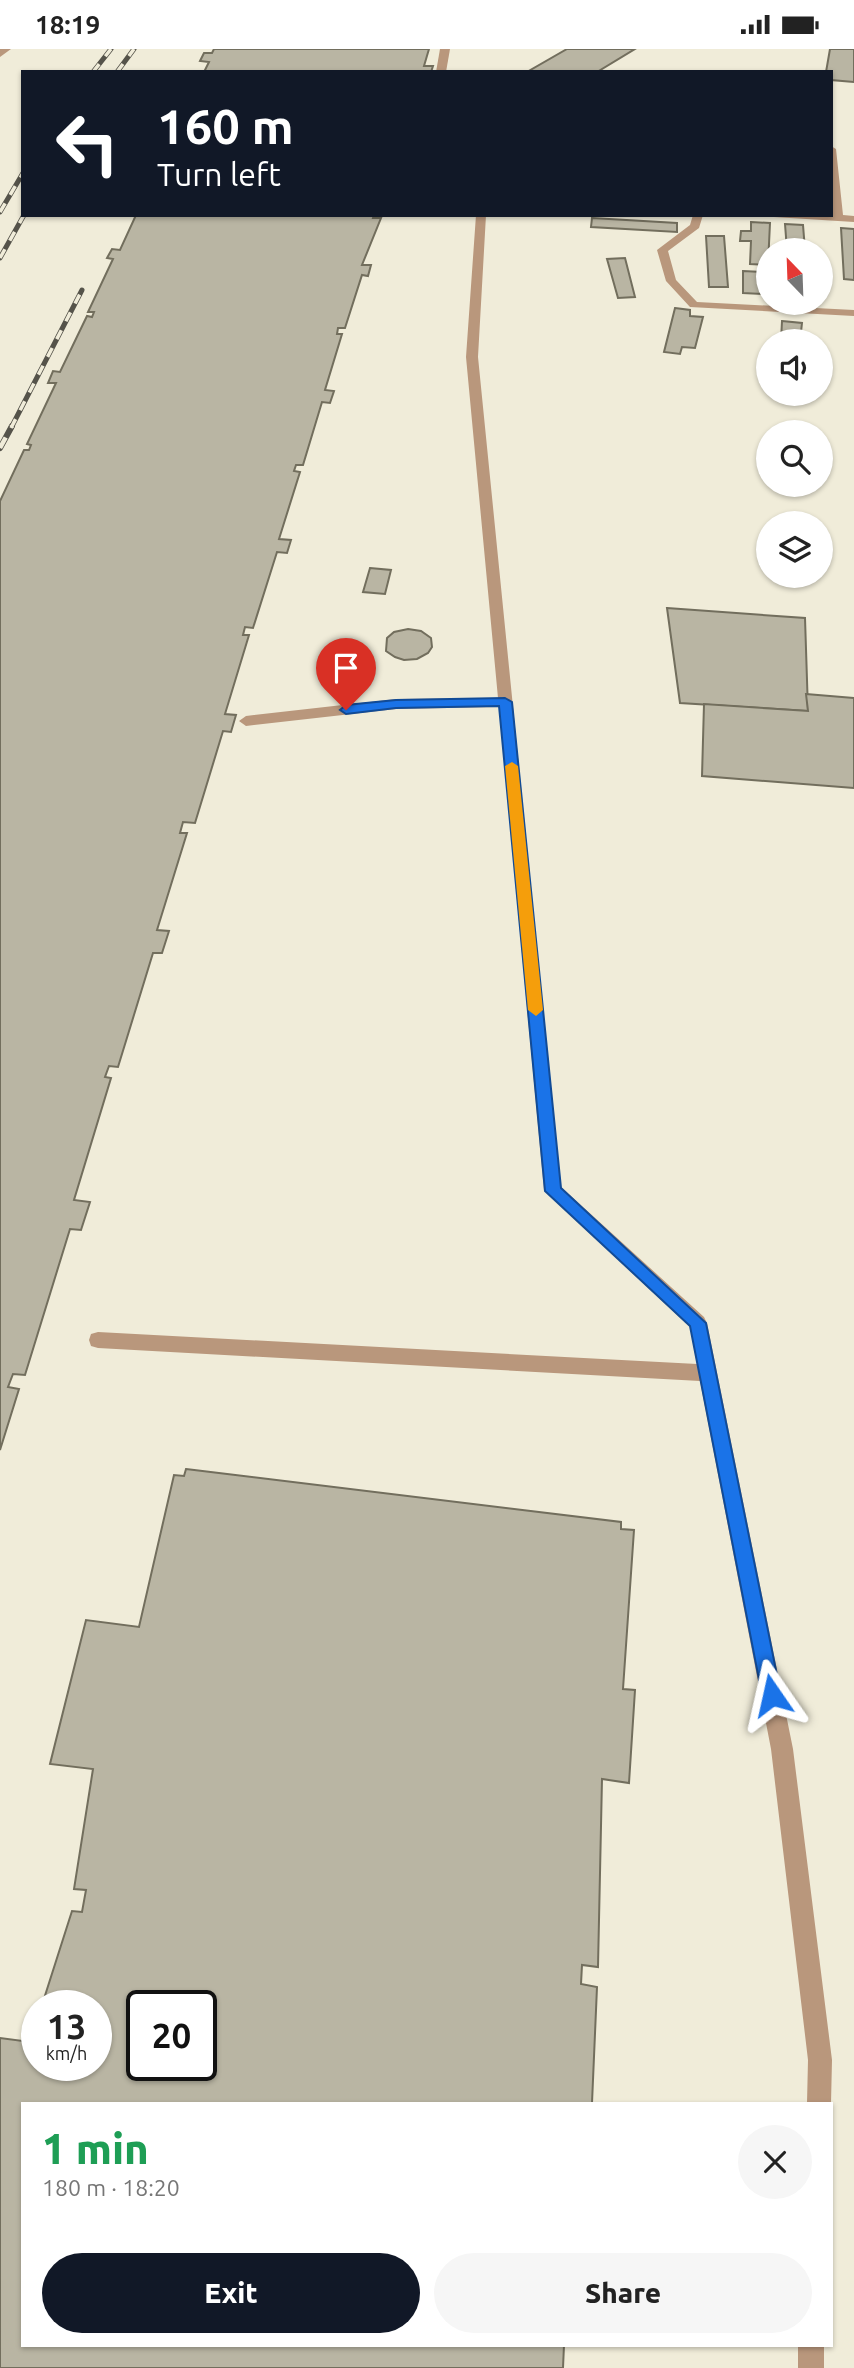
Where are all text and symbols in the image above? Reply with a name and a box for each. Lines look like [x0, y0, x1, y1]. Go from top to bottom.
text: 18:19 [35, 10, 100, 39]
icon: left [42, 98, 133, 189]
text: 160 m [157, 98, 294, 153]
text: Turn left [157, 156, 281, 192]
north arrow [756, 238, 833, 315]
map controls [756, 238, 833, 588]
button: sound [756, 329, 833, 406]
button: search [756, 420, 833, 497]
button: layers [756, 511, 833, 588]
pin [316, 638, 376, 710]
icon: arrive [327, 649, 365, 687]
position arrow [735, 1658, 809, 1732]
speed limit sign: 20 [126, 1990, 217, 2081]
text: 13 [47, 2006, 86, 2046]
text: km/h [46, 2043, 87, 2063]
text: 1 min [42, 2125, 149, 2172]
button: close [738, 2125, 812, 2199]
text: 180 m · 18:20 [42, 2175, 180, 2200]
button: Exit [42, 2253, 420, 2333]
button: Share [434, 2253, 812, 2333]

